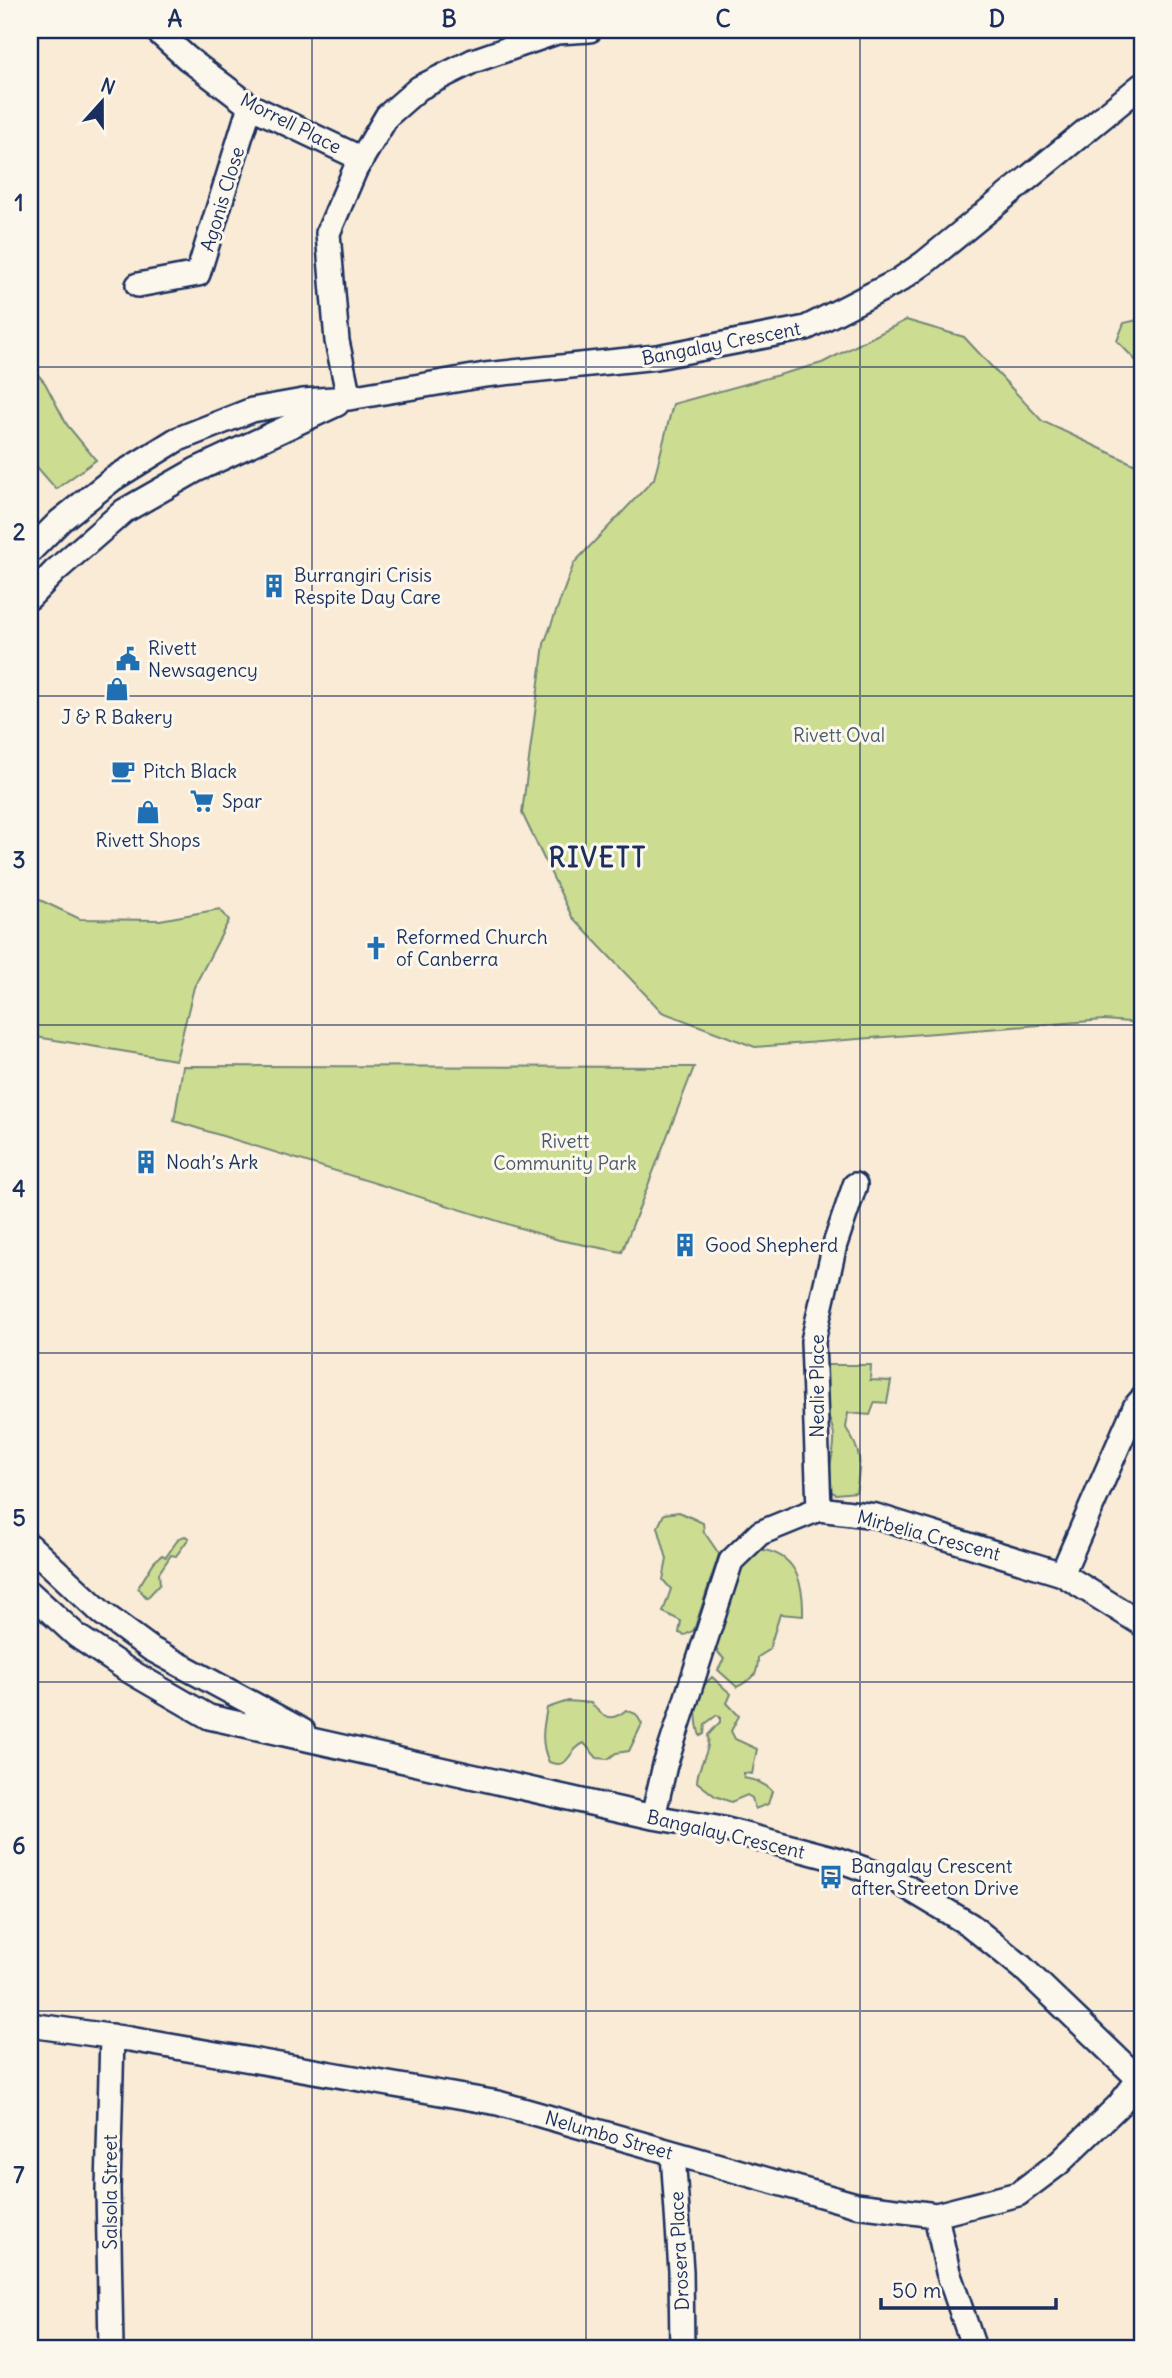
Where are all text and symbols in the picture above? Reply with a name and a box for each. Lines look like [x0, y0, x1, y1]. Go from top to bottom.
text: A [168, 4, 183, 33]
text: B [441, 4, 457, 33]
text: C [715, 4, 731, 33]
text: D [989, 4, 1005, 33]
north arrow [66, 66, 136, 136]
text: N [98, 73, 119, 100]
street label: Morrell Place [236, 87, 346, 159]
street label: Agonis Close [195, 144, 249, 254]
text: 1 [14, 188, 24, 217]
street label: Bangalay Crescent [640, 316, 802, 370]
text: 2 [13, 517, 26, 546]
place label: Burrangiri Crisis Respite Day Care [294, 563, 441, 609]
building icon: Burrangiri Crisis Respite Day Care [260, 572, 288, 600]
place label: Rivett Newsagency [148, 636, 258, 682]
public building icon: Rivett Newsagency [114, 645, 142, 673]
shop icon: J & R Bakery [103, 675, 131, 703]
place label: J & R Bakery [61, 705, 173, 729]
park label: Rivett Oval [793, 723, 885, 747]
cafe icon: Pitch Black [109, 757, 137, 785]
place label: Pitch Black [143, 759, 237, 783]
supermarket icon: Spar [188, 787, 216, 815]
place label: Spar [222, 789, 262, 813]
shop icon: Rivett Shops [134, 798, 162, 826]
place label: Rivett Shops [96, 828, 200, 852]
district label: RIVETT [549, 841, 647, 874]
text: 3 [12, 845, 26, 874]
place label: Reformed Church of Canberra [396, 925, 548, 971]
church icon: Reformed Church of Canberra [362, 934, 390, 962]
park label: Rivett Community Park [493, 1129, 637, 1175]
building icon: Noah’s Ark [132, 1148, 160, 1176]
place label: Noah’s Ark [166, 1150, 258, 1174]
text: 4 [12, 1174, 26, 1203]
building icon: Good Shepherd [671, 1231, 699, 1259]
place label: Good Shepherd [705, 1233, 838, 1257]
street label: Nealie Place [805, 1334, 829, 1438]
text: 5 [12, 1503, 26, 1532]
street label: Mirbelia Crescent [855, 1504, 1003, 1566]
street label: Bangalay Crescent [645, 1804, 807, 1864]
text: 6 [12, 1831, 26, 1860]
place label: Bangalay Crescent after Streeton Drive [851, 1854, 1019, 1900]
bus stop icon: Bangalay Crescent after Streeton Drive [817, 1863, 845, 1891]
street label: Nelumbo Street [542, 2105, 676, 2165]
street label: Salsola Street [98, 2134, 122, 2250]
text: 7 [13, 2160, 25, 2189]
street label: Drosera Place [664, 2191, 694, 2311]
scale bar [881, 2266, 1056, 2310]
text: 50 m [892, 2277, 941, 2304]

